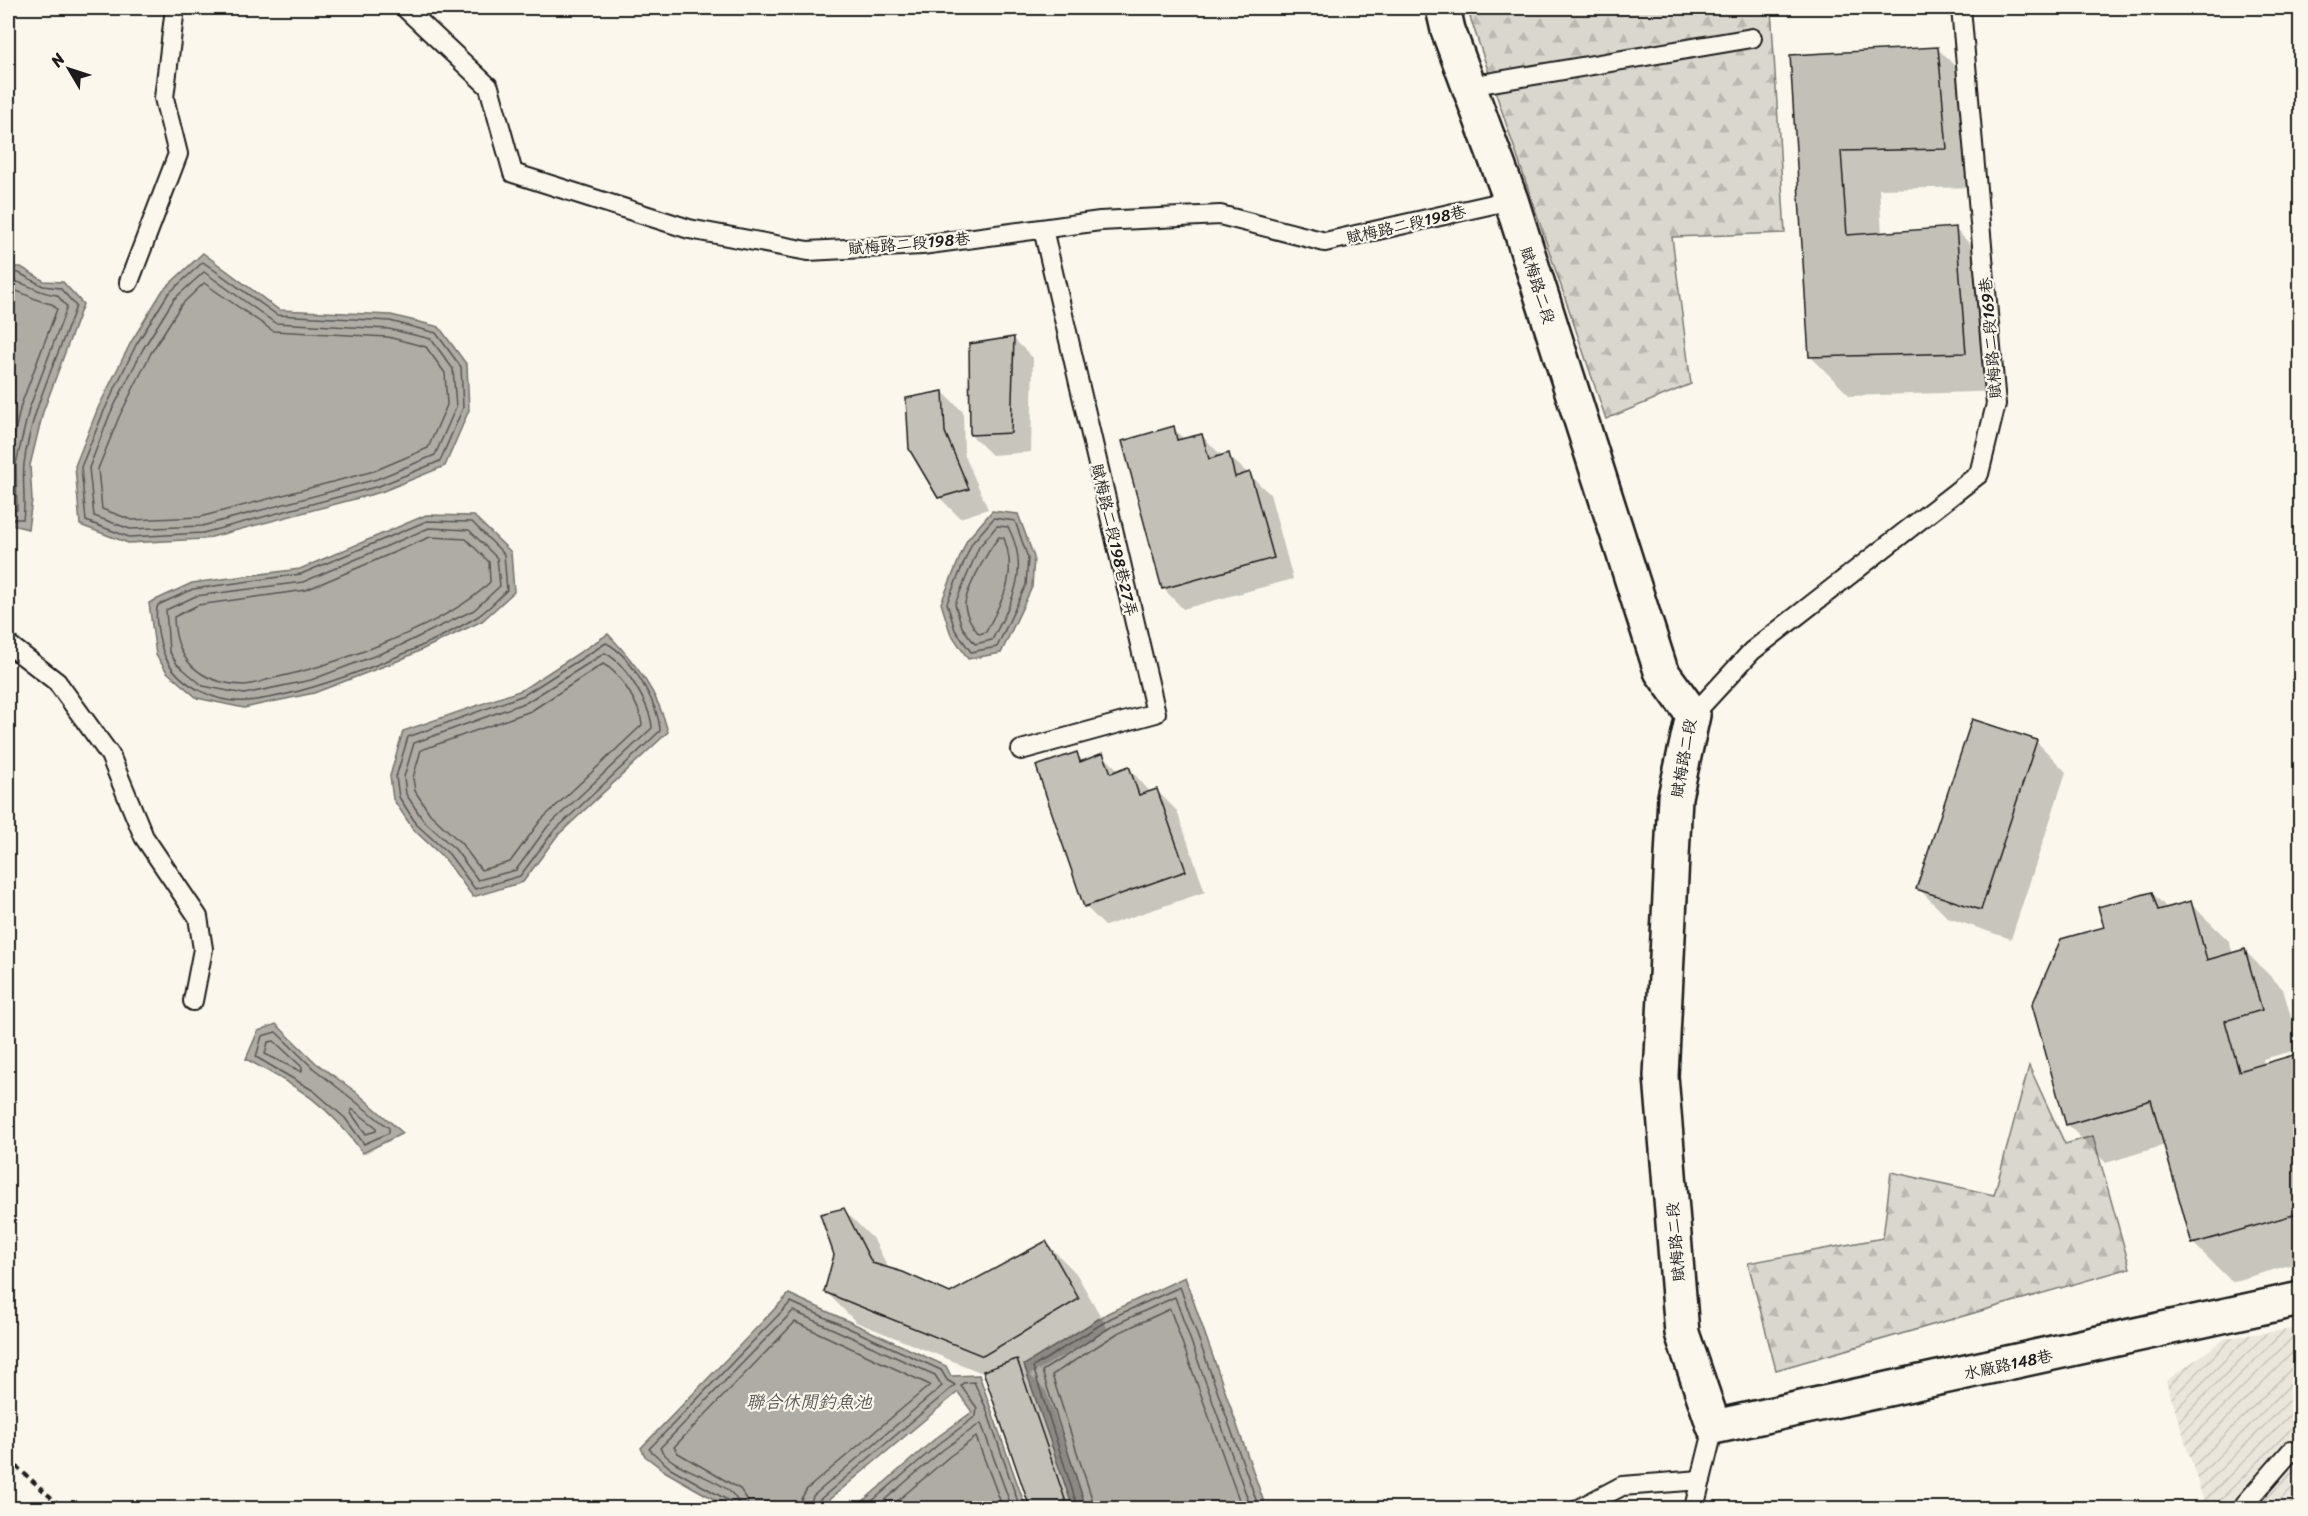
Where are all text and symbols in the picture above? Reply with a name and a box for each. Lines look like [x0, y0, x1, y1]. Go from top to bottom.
north arrow [39, 39, 99, 99]
text: N [42, 46, 73, 74]
street label: 賦梅路二段198巷 [1343, 197, 1469, 252]
street label: 賦梅路二段198巷 [847, 224, 971, 263]
street label: 賦梅路二段 [1511, 243, 1564, 328]
street label: 賦梅路二段169巷 [1971, 276, 2010, 400]
street label: 賦梅路二段198巷27弄 [1083, 460, 1146, 620]
street label: 賦梅路二段 [1662, 716, 1705, 800]
street label: 賦梅路二段 [1658, 1201, 1693, 1283]
street label: 水廠路148巷 [1961, 1341, 2055, 1388]
water label: 聯合休閒釣魚池 [746, 1386, 873, 1418]

